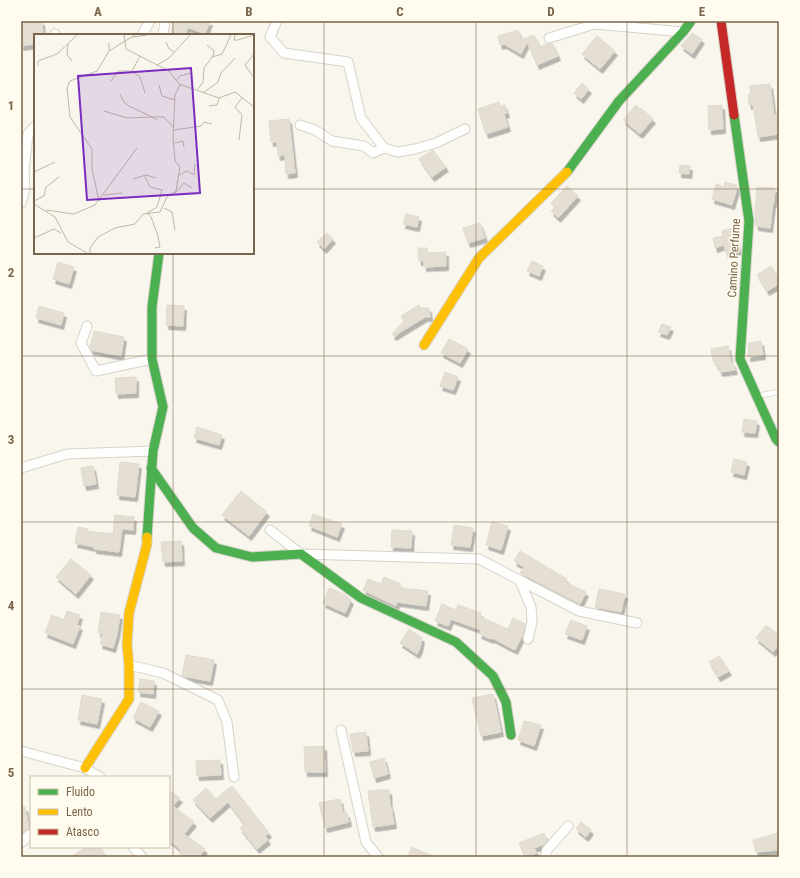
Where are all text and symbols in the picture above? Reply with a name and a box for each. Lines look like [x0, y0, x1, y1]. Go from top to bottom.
text: A [94, 4, 102, 19]
text: B [245, 4, 253, 19]
text: C [396, 4, 404, 19]
text: D [547, 4, 555, 19]
text: E [699, 4, 706, 19]
inset map [34, 34, 254, 254]
text: 1 [8, 98, 14, 113]
street label: Camino Perfume [725, 218, 743, 298]
text: 2 [8, 265, 15, 280]
text: 3 [8, 432, 14, 447]
text: 4 [8, 598, 15, 613]
text: 5 [8, 765, 15, 780]
legend [30, 776, 170, 848]
text: Fluido [66, 785, 95, 799]
text: Lento [66, 805, 93, 819]
text: Atasco [66, 825, 99, 839]

